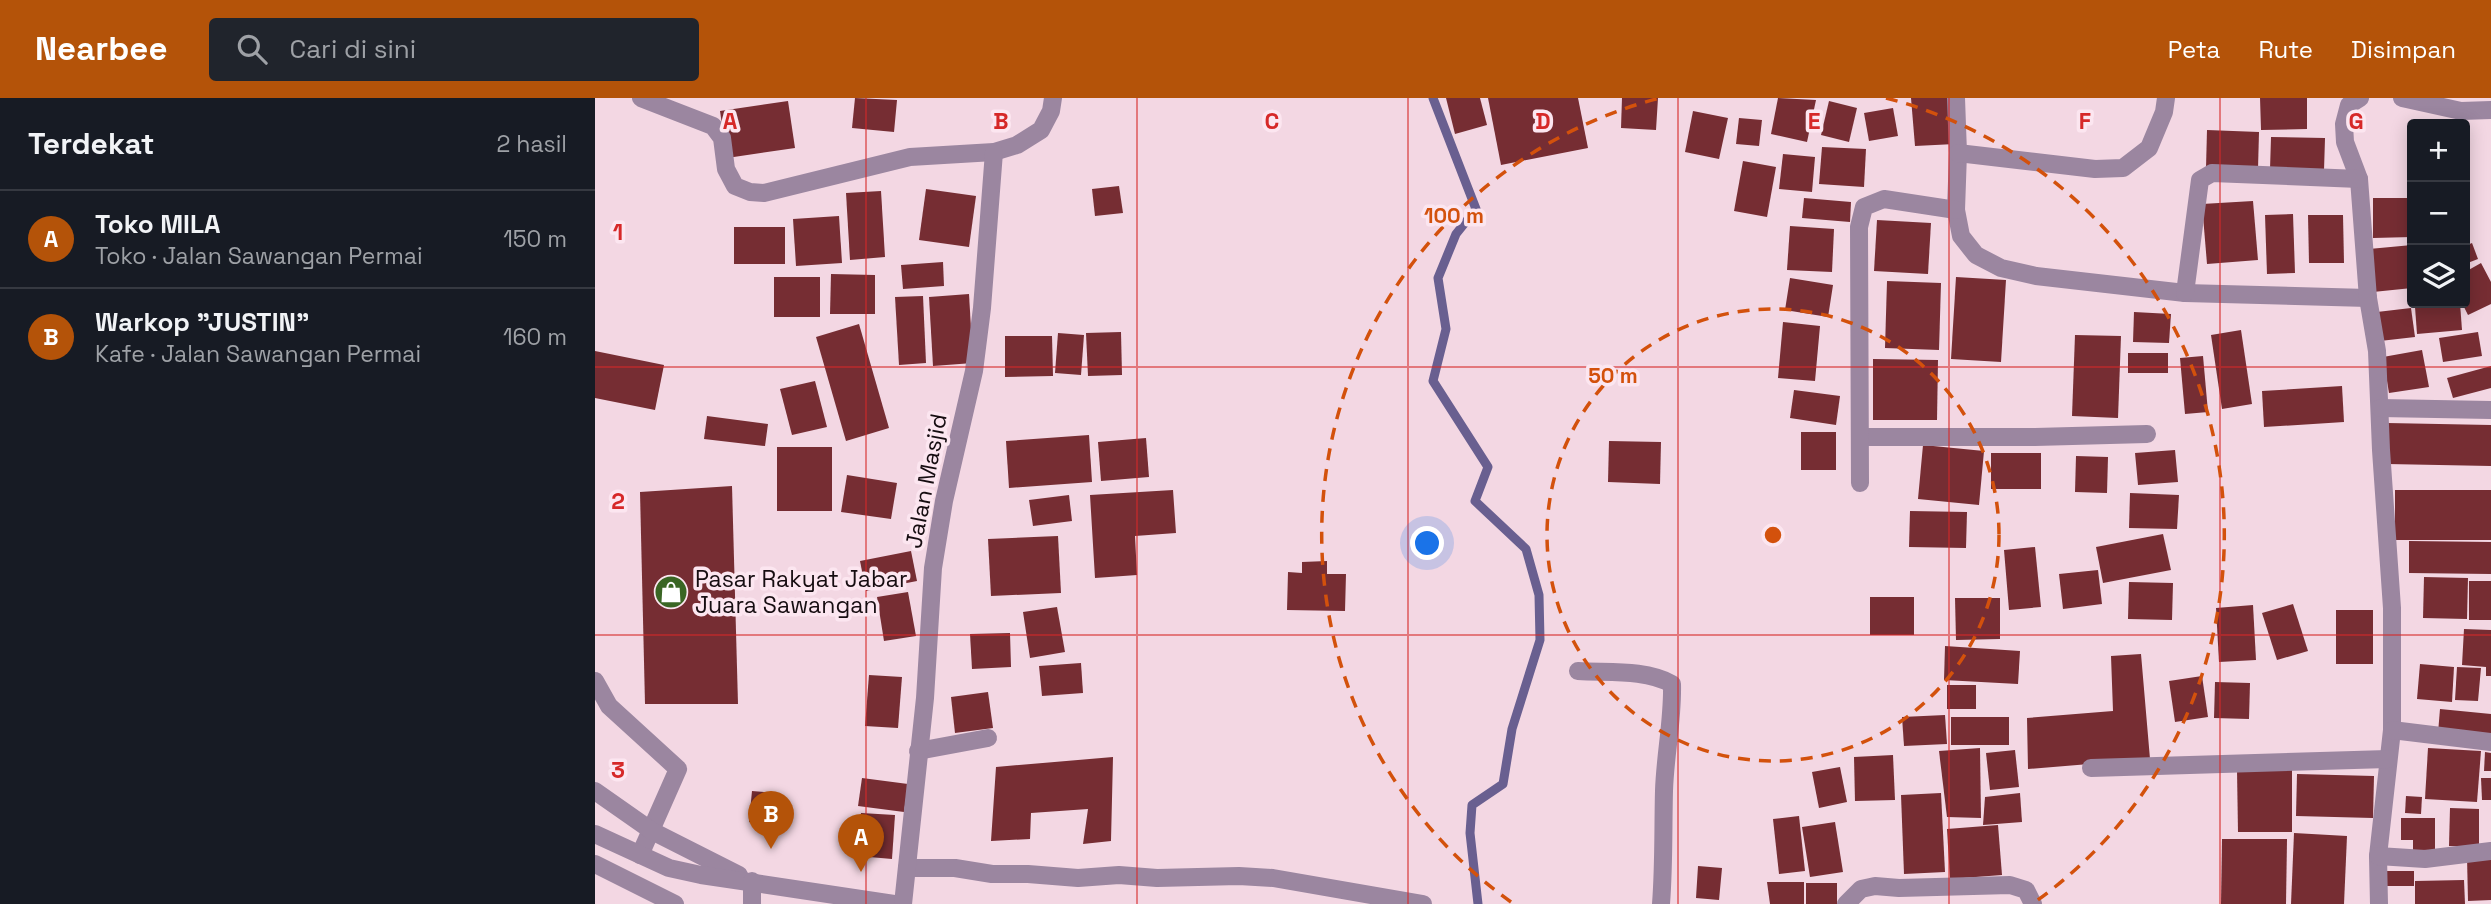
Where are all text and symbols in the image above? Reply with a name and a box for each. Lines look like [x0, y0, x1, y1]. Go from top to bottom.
search box [209, 18, 699, 81]
text: Nearbee [35, 28, 167, 70]
icon: search [233, 30, 271, 68]
text: Cari di sini [289, 32, 416, 66]
text: Peta [2168, 34, 2220, 65]
text: Rute [2258, 34, 2313, 65]
text: Disimpan [2351, 34, 2456, 65]
text: A [723, 106, 738, 136]
text: B [993, 106, 1009, 136]
text: C [1265, 106, 1279, 136]
text: D [1535, 106, 1551, 136]
text: E [1808, 106, 1820, 136]
text: F [2079, 106, 2091, 136]
text: G [2348, 106, 2364, 136]
map controls [2407, 119, 2470, 308]
button: + [2407, 119, 2470, 182]
text: Terdekat [28, 124, 154, 163]
text: 2 hasil [497, 129, 567, 159]
button: − [2407, 182, 2470, 245]
text: 100 m [1424, 202, 1484, 229]
text: Toko MILA [95, 207, 221, 241]
text: 1 [613, 217, 623, 247]
text: A [44, 224, 58, 254]
text: 150 m [503, 224, 567, 254]
text: Toko · Jalan Sawangan Permai [95, 241, 423, 271]
button: layers [2407, 245, 2470, 308]
text: Warkop "JUSTIN" [95, 305, 309, 339]
text: B [43, 322, 59, 352]
text: 160 m [503, 322, 567, 352]
text: Kafe · Jalan Sawangan Permai [95, 339, 421, 369]
text: 50 m [1588, 362, 1638, 389]
street label: Jalan Masjid [898, 411, 954, 551]
text: 2 [611, 486, 625, 516]
centre of rings [1761, 523, 1785, 547]
your location [1410, 526, 1444, 560]
place label: Pasar Rakyat Jabar Juara Sawangan [695, 564, 908, 620]
shop icon: Pasar Rakyat Jabar Juara Sawangan [652, 573, 690, 611]
text: 3 [611, 755, 625, 785]
pin: B [748, 791, 794, 849]
pin: A [838, 814, 884, 872]

